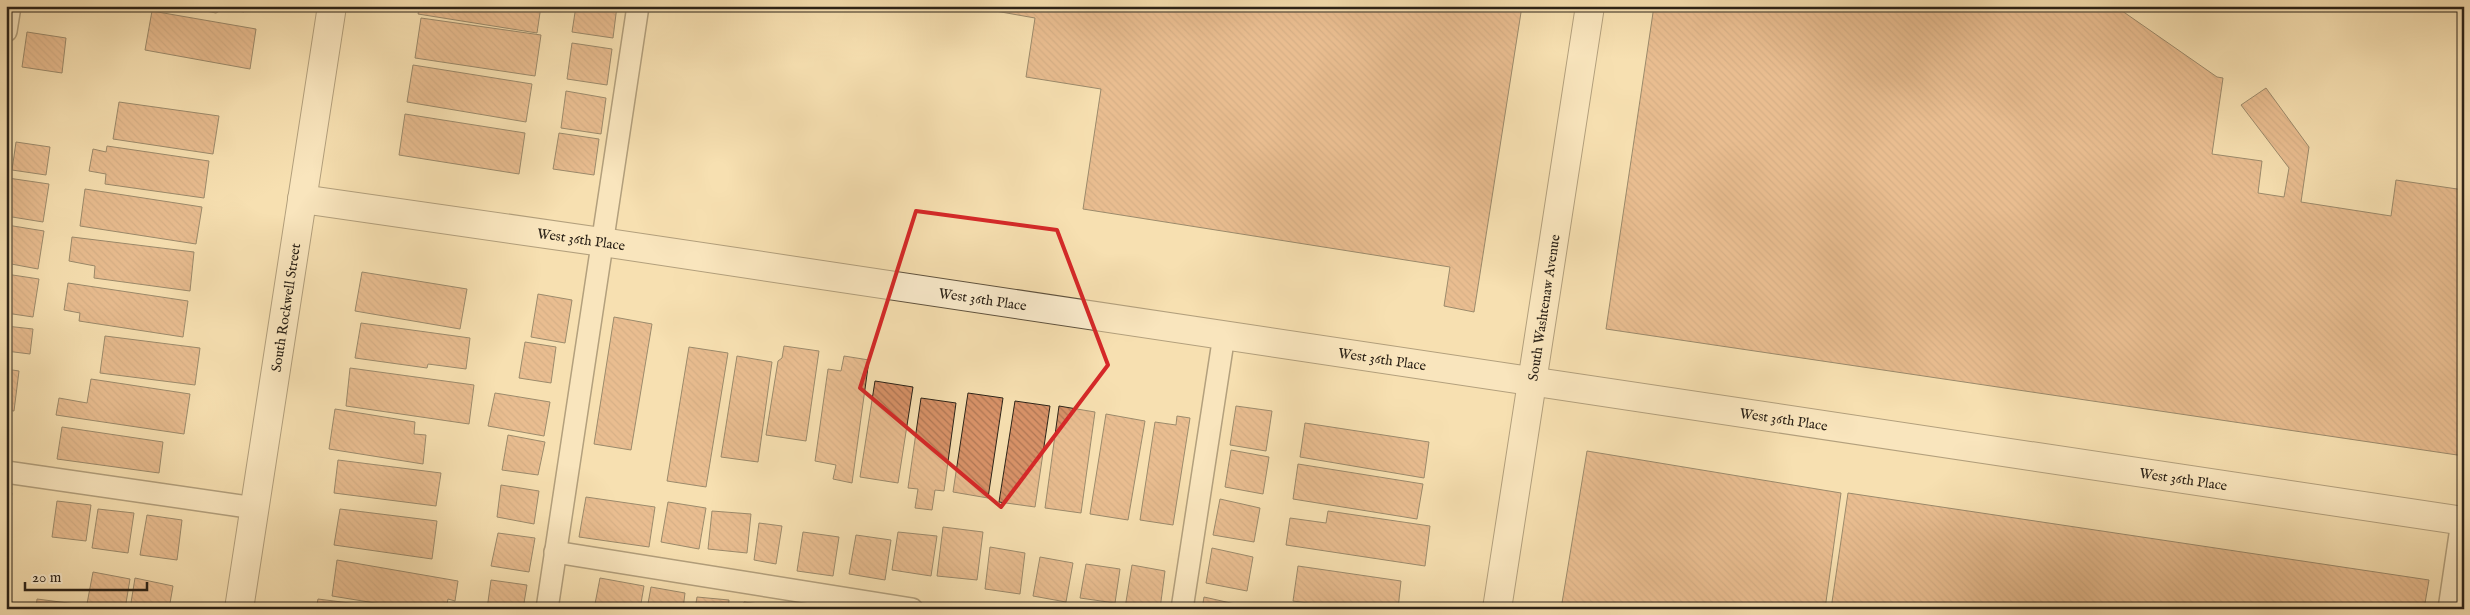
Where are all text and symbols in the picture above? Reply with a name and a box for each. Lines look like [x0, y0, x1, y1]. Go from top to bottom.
street label: West 36th Place [536, 225, 627, 255]
street label: South Washtenaw Avenue [1524, 233, 1565, 382]
street label: South Rockwell Street [268, 242, 305, 373]
street label: West 36th Place [937, 285, 1028, 316]
street label: West 36th Place [1337, 344, 1428, 375]
street label: West 36th Place [1738, 405, 1829, 436]
street label: West 36th Place [2138, 464, 2229, 495]
scale bar [25, 560, 148, 592]
text: 20 m [32, 568, 62, 587]

